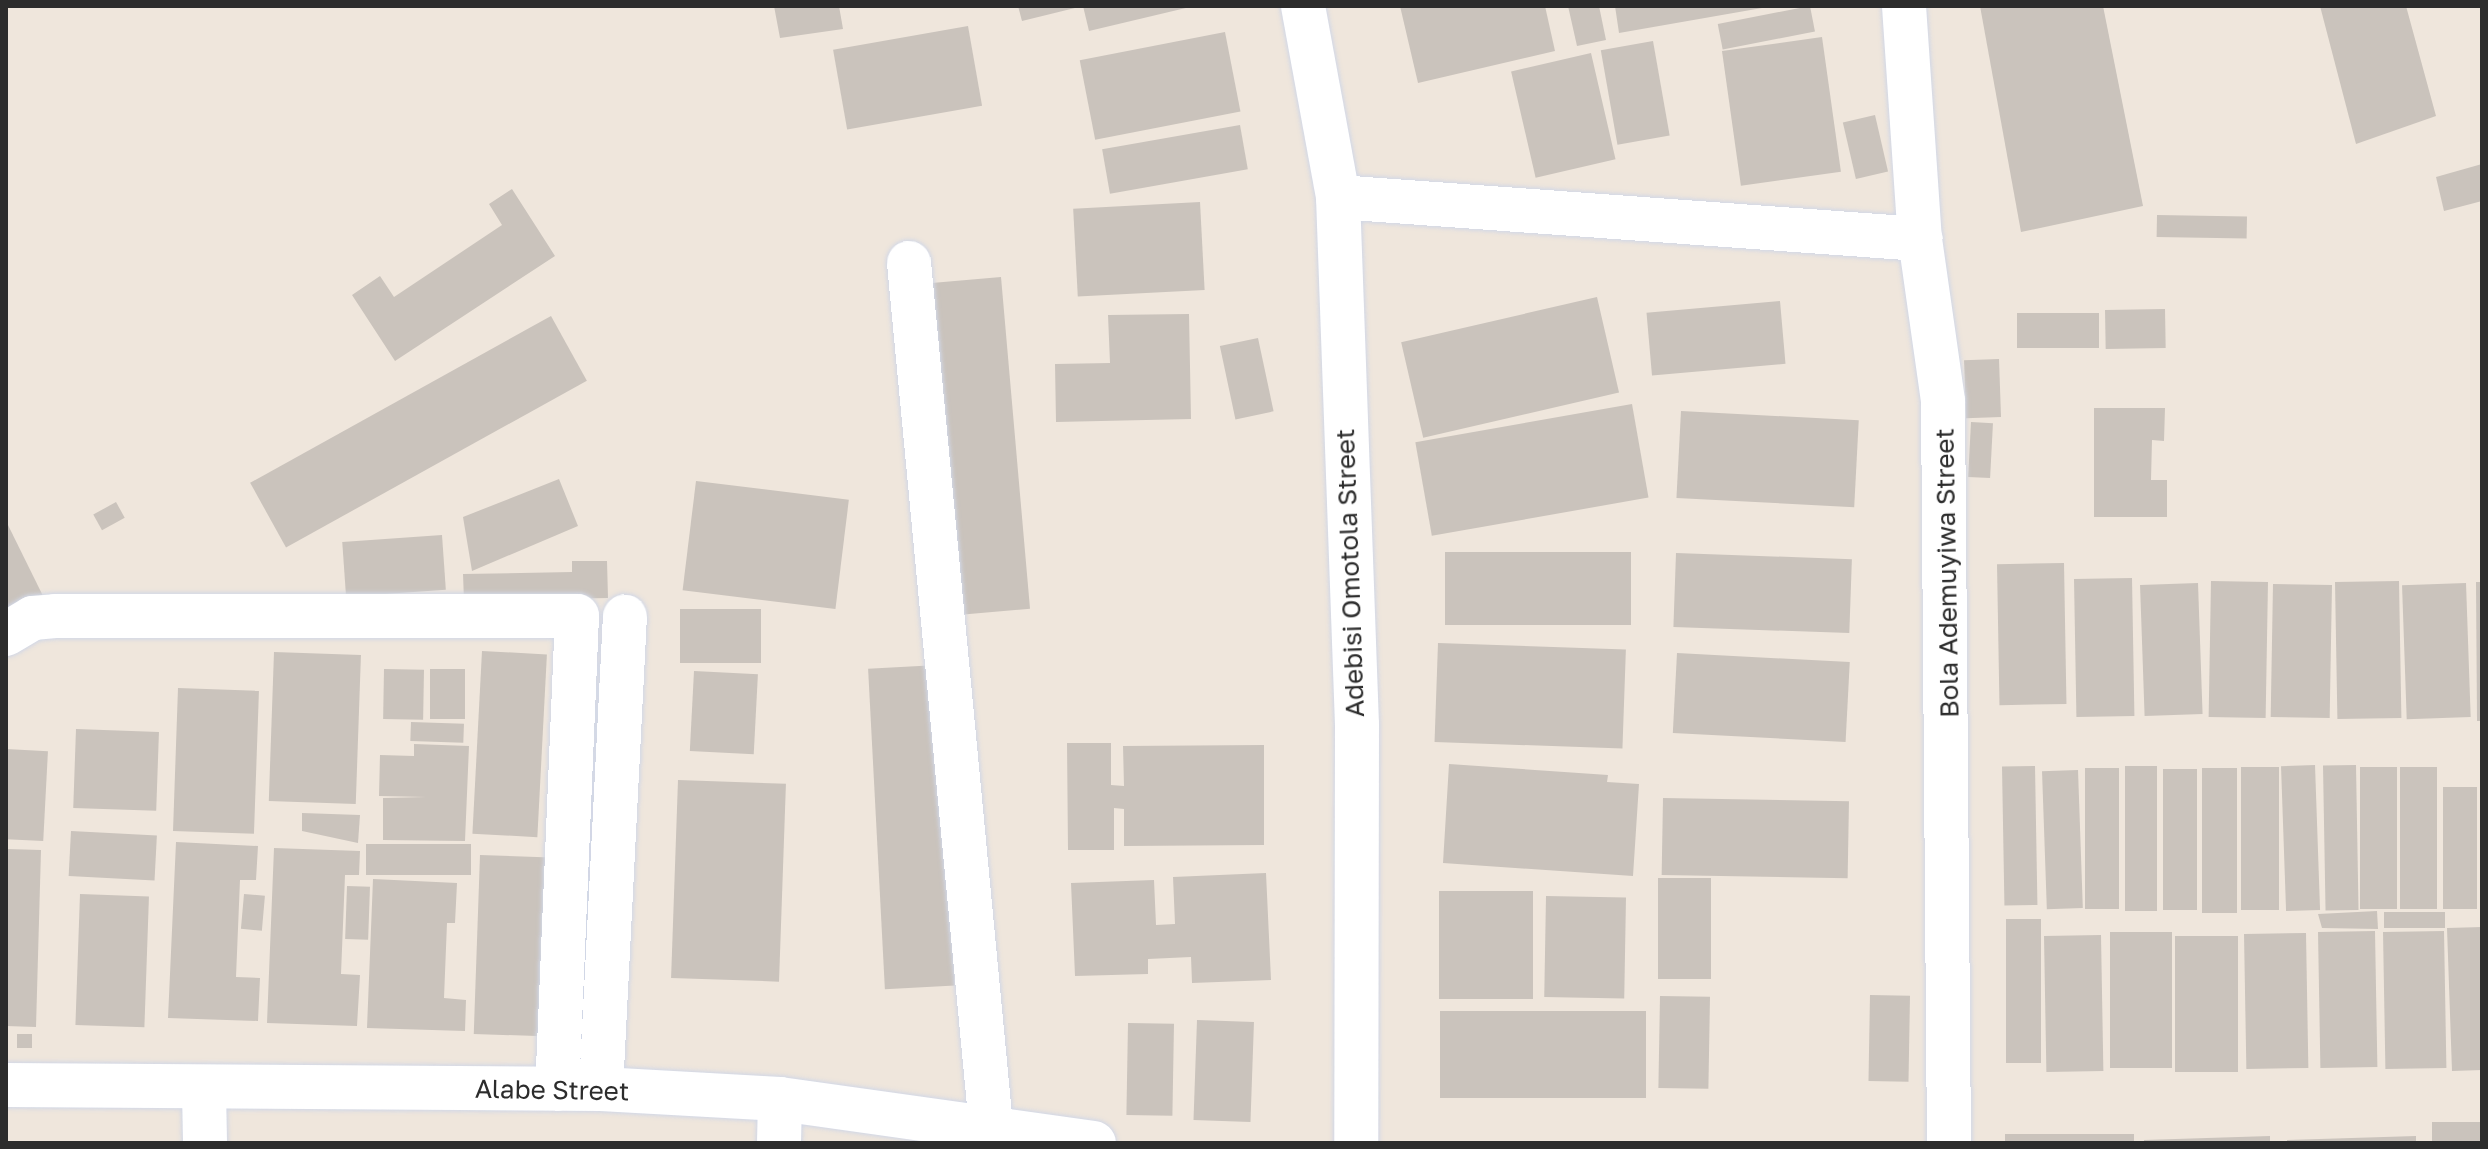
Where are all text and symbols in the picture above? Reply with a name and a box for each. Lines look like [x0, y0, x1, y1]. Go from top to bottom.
street label: Adebisi Omotola Street [1329, 428, 1371, 718]
street label: Bola Ademuyiwa Street [1929, 428, 1965, 718]
street label: Alabe Street [475, 1073, 629, 1107]

